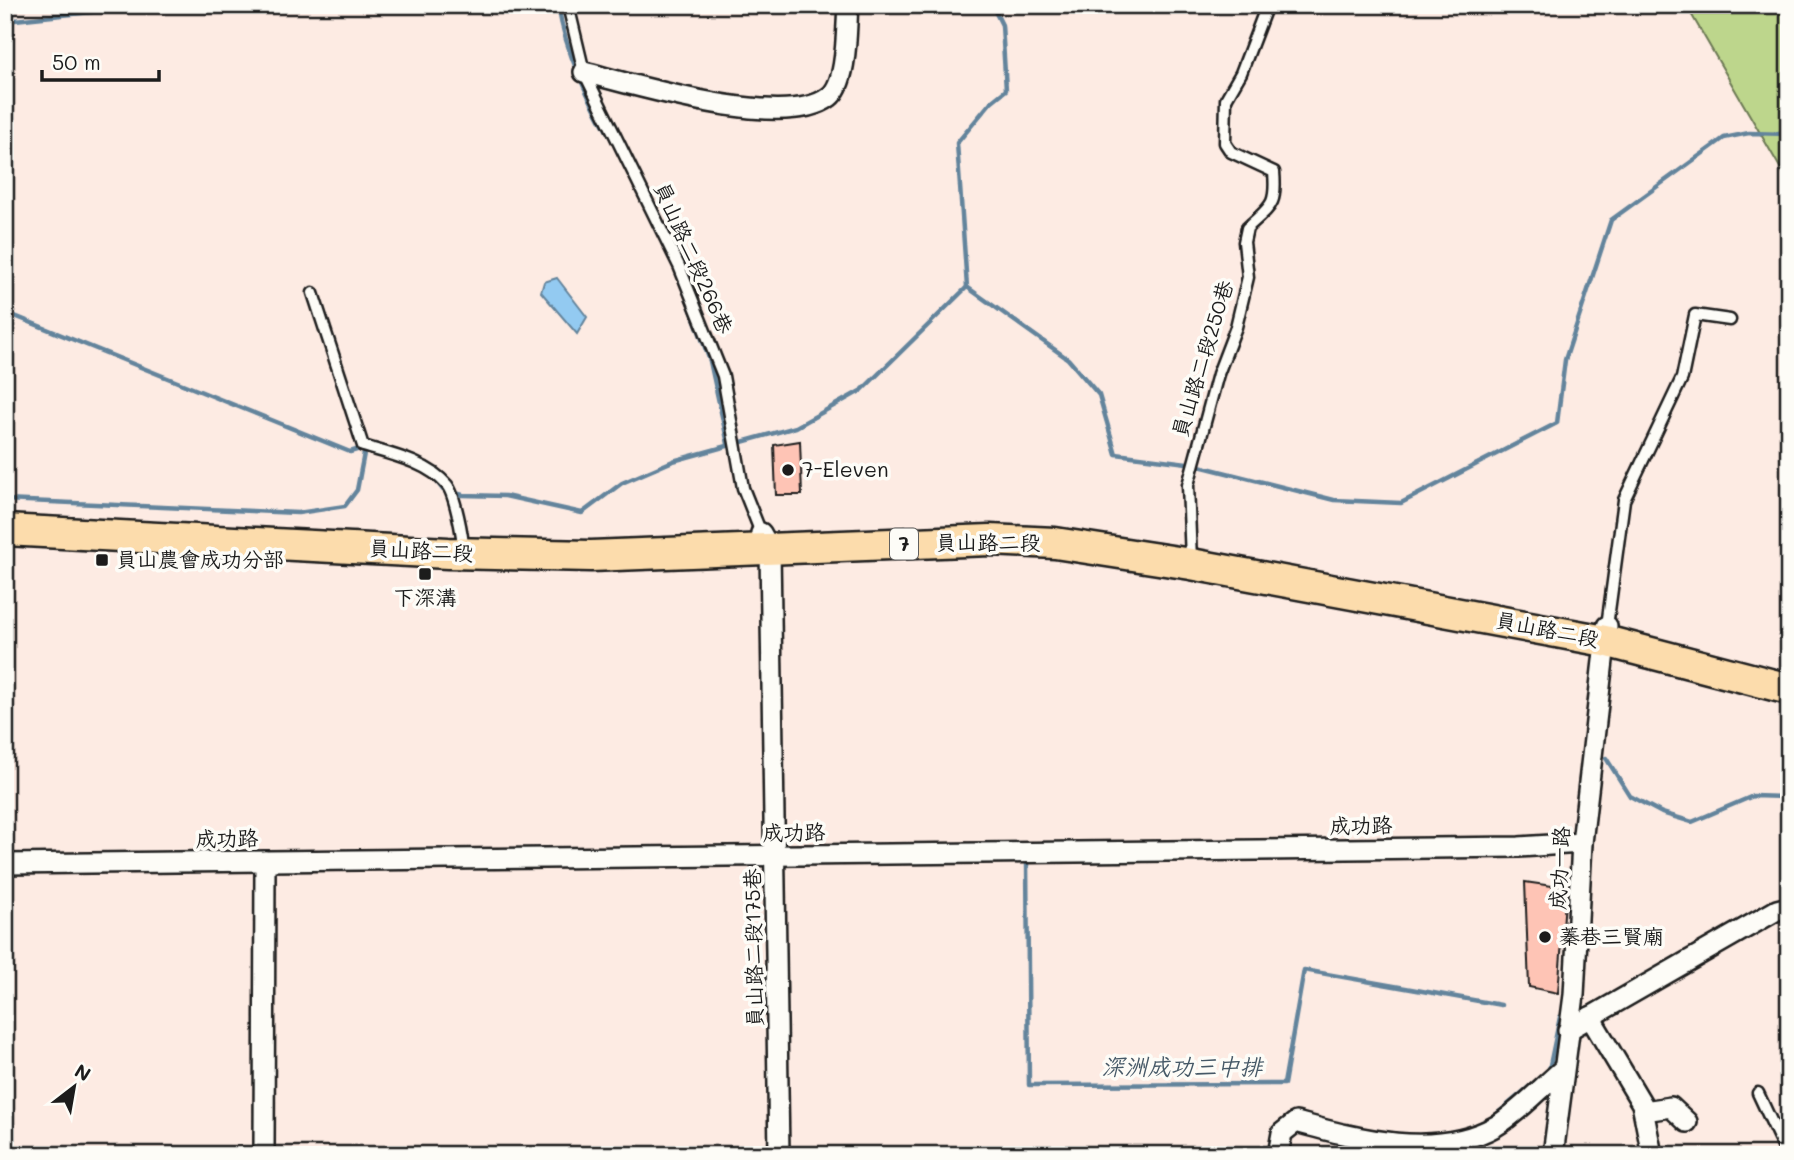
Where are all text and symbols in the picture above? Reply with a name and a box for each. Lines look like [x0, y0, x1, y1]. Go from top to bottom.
scale bar [42, 38, 159, 82]
text: 50 m [52, 48, 101, 75]
street label: 員山路二段266巷 [649, 177, 740, 337]
street label: 員山路二段250巷 [1165, 277, 1238, 440]
place label: 7-Eleven [802, 455, 889, 482]
marker: 7-Eleven [780, 462, 796, 478]
road number: 7 [890, 528, 918, 559]
street label: 員山路二段 [936, 528, 1041, 555]
street label: 員山路二段 [368, 533, 474, 566]
place label: 員山農會成功分部 [116, 545, 284, 572]
marker: 員山農會成功分部 [94, 552, 110, 568]
marker: 下深溝 [417, 566, 433, 582]
place label: 下深溝 [394, 583, 457, 610]
street label: 員山路二段 [1493, 605, 1601, 652]
street label: 成功路 [1329, 810, 1393, 839]
street label: 成功路 [762, 817, 826, 846]
street label: 成功路 [195, 823, 259, 852]
street label: 成功一路 [1543, 825, 1574, 911]
street label: 員山路二段175巷 [738, 868, 767, 1028]
place label: 蓁巷三賢廟 [1559, 922, 1664, 949]
marker: 蓁巷三賢廟 [1537, 929, 1553, 945]
water label: 深洲成功三中排 [1102, 1051, 1265, 1081]
north arrow [38, 1052, 108, 1122]
text: N [70, 1058, 96, 1086]

